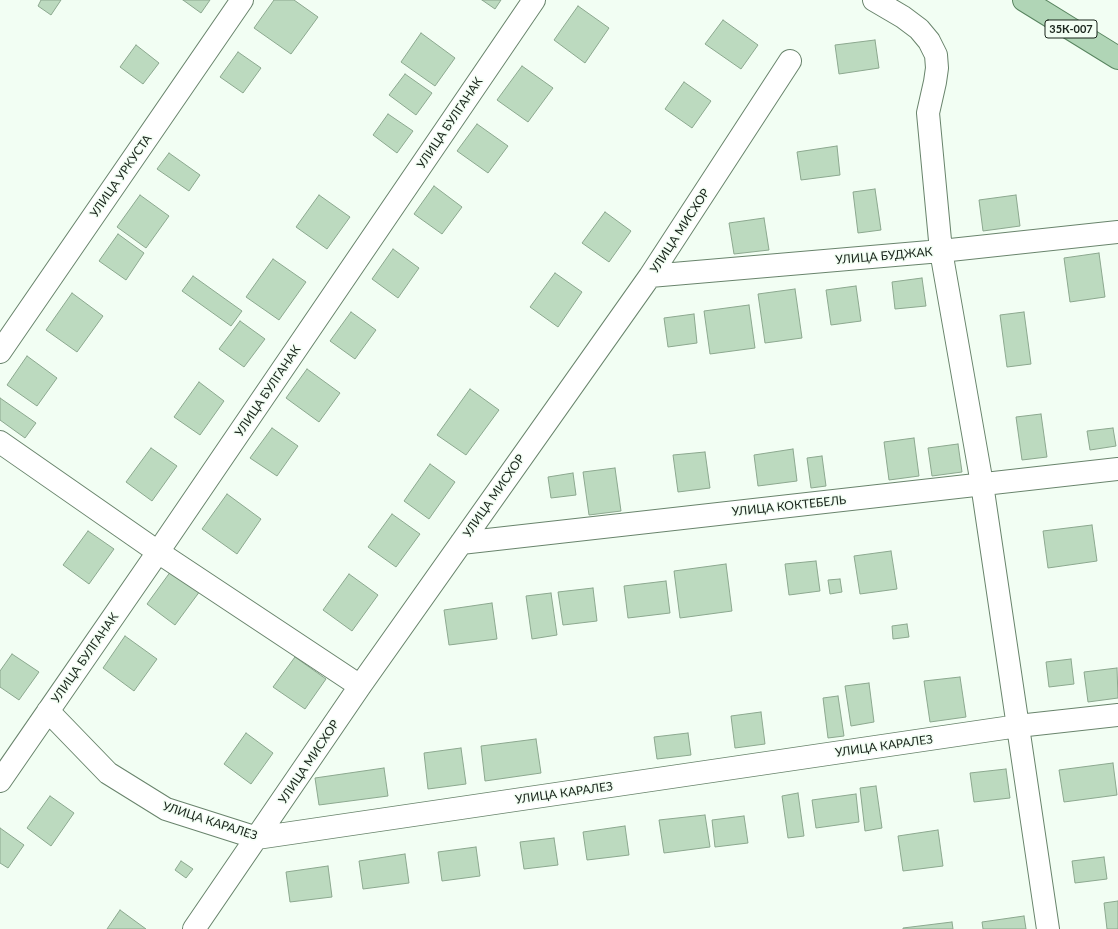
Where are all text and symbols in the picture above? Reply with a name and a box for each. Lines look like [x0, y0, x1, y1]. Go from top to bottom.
road number: 35К-007 [1045, 20, 1097, 38]
street label: УЛИЦА БУЛГАНАК [414, 75, 486, 171]
street label: УЛИЦА УРКУСТА [87, 132, 155, 220]
street label: УЛИЦА МИСХОР [647, 186, 713, 276]
street label: УЛИЦА БУДЖАК [835, 245, 933, 267]
street label: УЛИЦА БУЛГАНАК [232, 343, 304, 439]
street label: УЛИЦА МИСХОР [460, 452, 528, 540]
street label: УЛИЦА КОКТЕБЕЛЬ [731, 493, 847, 519]
street label: УЛИЦА БУЛГАНАК [48, 610, 122, 706]
street label: УЛИЦА МИСХОР [276, 717, 342, 807]
street label: УЛИЦА КАРАЛЕЗ [834, 732, 934, 760]
street label: УЛИЦА КАРАЛЕЗ [514, 779, 614, 807]
street label: УЛИЦА КАРАЛЕЗ [161, 799, 259, 843]

